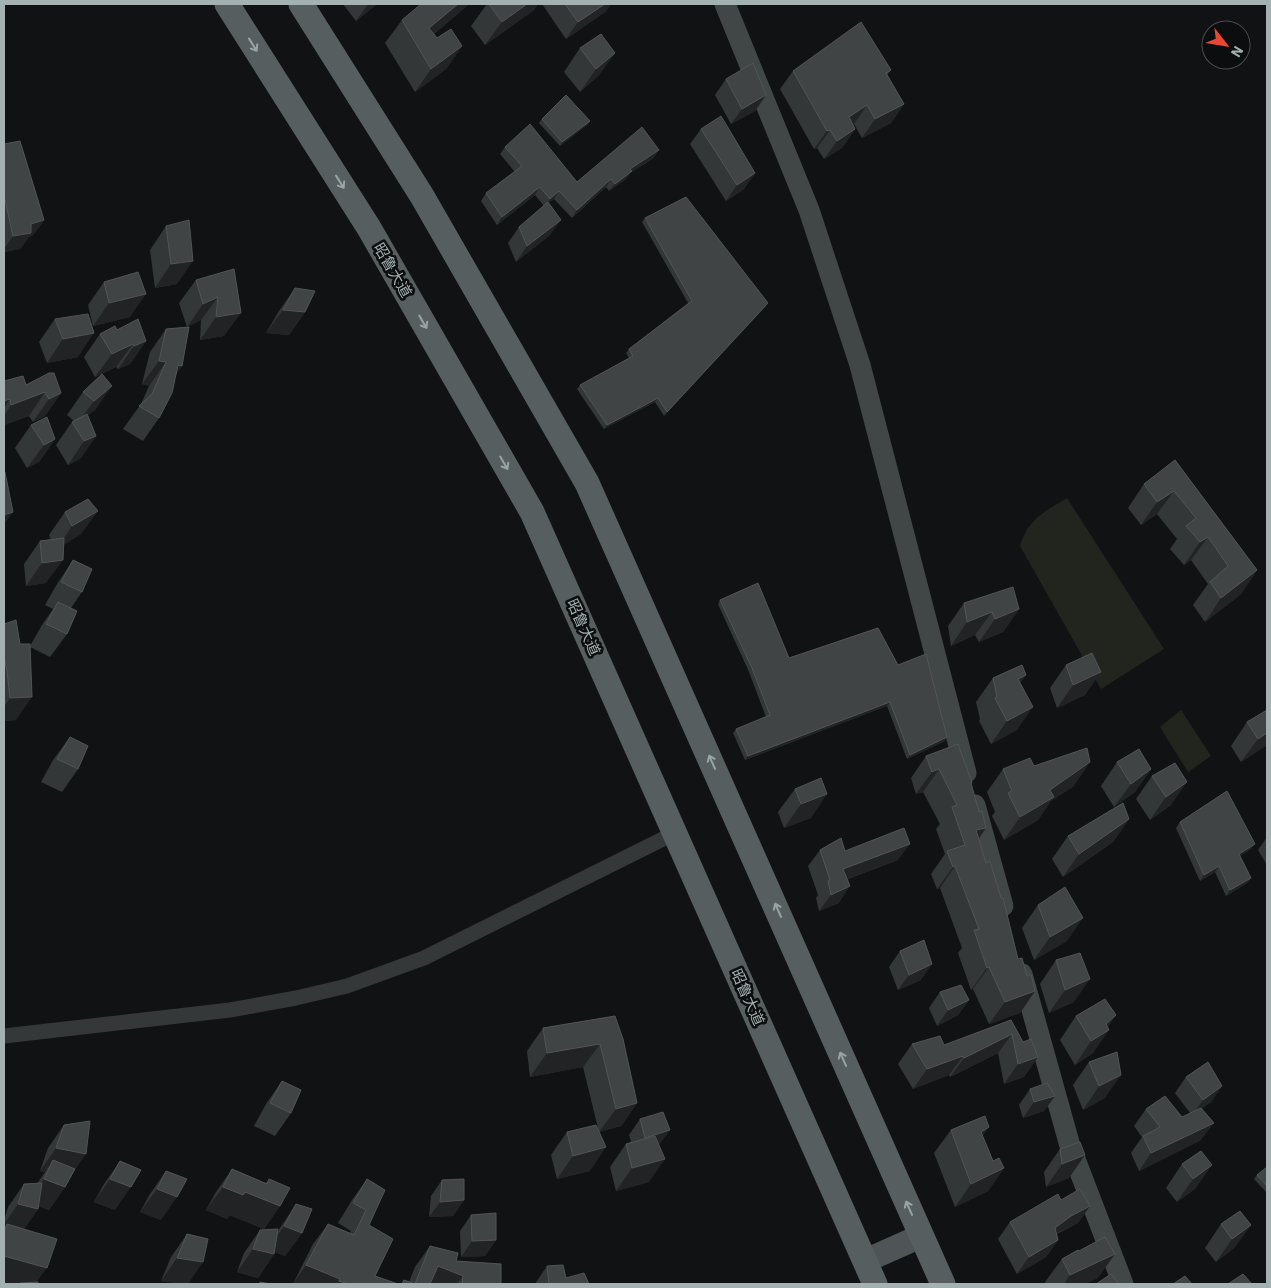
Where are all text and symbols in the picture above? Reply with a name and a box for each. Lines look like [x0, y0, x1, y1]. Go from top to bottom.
north arrow [1201, 20, 1251, 70]
one-way arrow [248, 38, 258, 52]
text: N [1227, 43, 1247, 61]
one-way arrow [335, 175, 345, 189]
street label: 昭鲁大道 [370, 239, 416, 301]
one-way arrow [418, 315, 428, 329]
one-way arrow [499, 455, 509, 469]
street label: 昭鲁大道 [563, 596, 605, 658]
one-way arrow [707, 755, 716, 770]
one-way arrow [772, 903, 782, 918]
street label: 昭鲁大道 [727, 966, 769, 1028]
one-way arrow [838, 1052, 848, 1067]
one-way arrow [904, 1201, 914, 1216]

